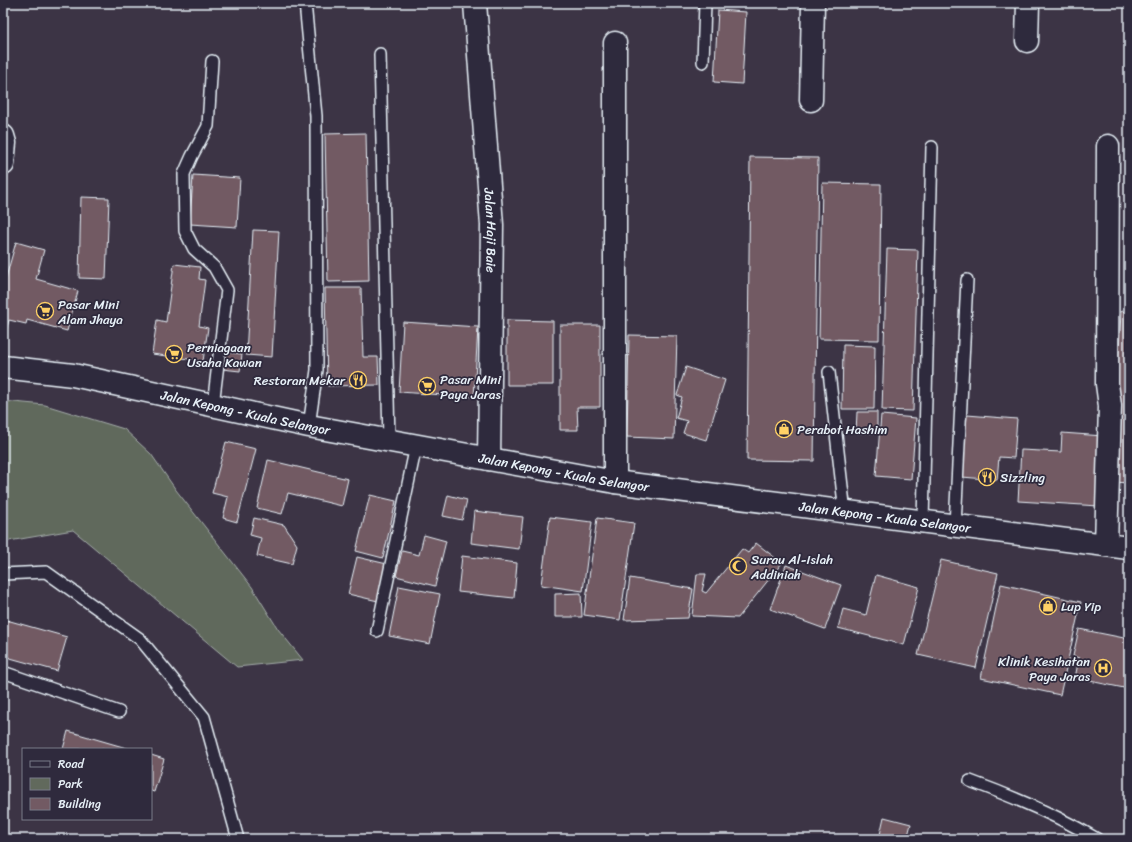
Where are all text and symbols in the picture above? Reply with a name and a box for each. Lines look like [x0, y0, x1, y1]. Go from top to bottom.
street label: Jalan Haji Baie [478, 186, 504, 273]
place label: Pasar Mini Alam Jhaya [57, 293, 123, 331]
supermarket icon: Pasar Mini Alam Jhaya [35, 301, 55, 321]
place label: Perniagaan Usaha Kawan [187, 336, 262, 374]
supermarket icon: Perniagaan Usaha Kawan [164, 344, 184, 364]
place label: Pasar Mini Paya Jaras [440, 368, 502, 406]
place label: Restoran Mekar [254, 369, 346, 392]
restaurant icon: Restoran Mekar [348, 370, 368, 390]
supermarket icon: Pasar Mini Paya Jaras [417, 376, 437, 396]
street label: Jalan Kepong - Kuala Selangor [158, 383, 333, 441]
place label: Perabot Hashim [797, 418, 888, 441]
shop icon: Perabot Hashim [774, 419, 794, 439]
street label: Jalan Kepong - Kuala Selangor [476, 446, 651, 498]
place label: Sizzling [1000, 466, 1045, 489]
restaurant icon: Sizzling [977, 467, 997, 487]
street label: Jalan Kepong - Kuala Selangor [797, 494, 973, 539]
place label: Surau Al-Islah Addiniah [750, 548, 833, 586]
mosque icon: Surau Al-Islah Addiniah [728, 556, 748, 576]
place label: Lup Yip [1061, 595, 1101, 618]
shop icon: Lup Yip [1038, 596, 1058, 616]
place label: Klinik Kesihatan Paya Jaras [998, 650, 1091, 688]
hospital icon: Klinik Kesihatan Paya Jaras [1093, 658, 1113, 678]
legend [22, 748, 152, 820]
text: Road [58, 753, 85, 775]
text: Park [58, 773, 83, 795]
text: Building [58, 793, 101, 815]

